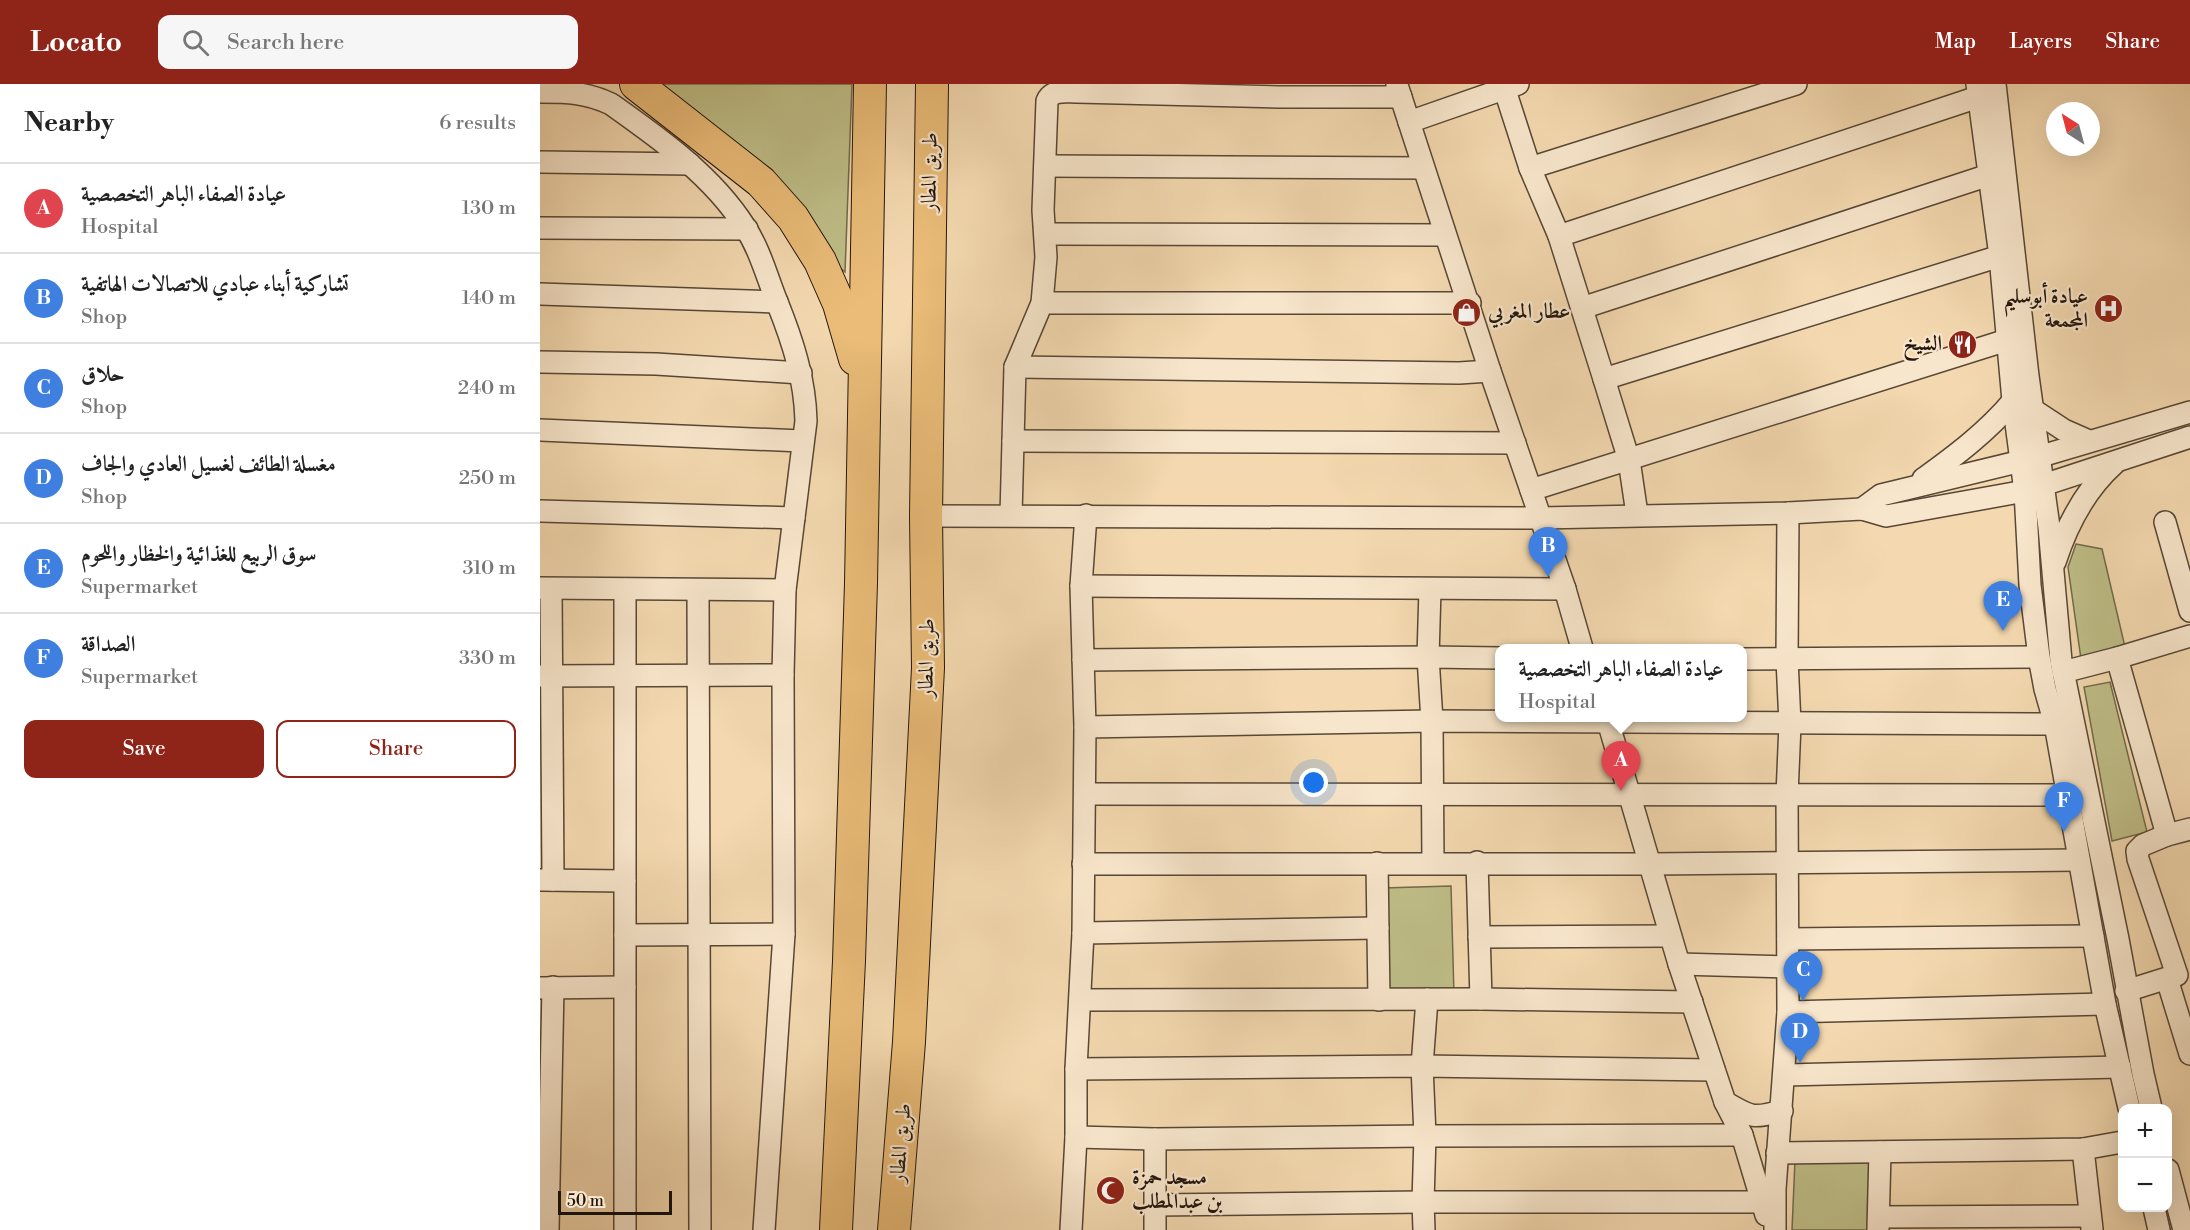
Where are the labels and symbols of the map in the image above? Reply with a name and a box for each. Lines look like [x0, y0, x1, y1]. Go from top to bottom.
north arrow [2046, 102, 2100, 156]
street label: طريق المطار [916, 132, 944, 214]
place label: عيادة أبوسليم المجمعة [2004, 282, 2088, 334]
hospital icon: عيادة أبوسليم المجمعة [2093, 293, 2125, 325]
shop icon: عطار المغربي [1451, 296, 1483, 328]
place label: عطار المغربي [1487, 299, 1570, 329]
restaurant icon: الشيخ [1947, 328, 1979, 360]
place label: الشيخ [1903, 331, 1942, 362]
pin: B [1528, 528, 1568, 577]
pin: E [1984, 582, 2022, 631]
street label: طريق المطار [913, 618, 941, 700]
pin: A [1602, 742, 1640, 791]
your location [1299, 768, 1328, 797]
pin: F [2044, 782, 2084, 832]
pin: C [1784, 952, 1822, 1001]
pin: D [1780, 1014, 1820, 1063]
street label: طريق المطار [884, 1102, 917, 1186]
place label: مسجد حمزة بن عبدالمطلب [1132, 1165, 1222, 1215]
mosque icon: مسجد حمزة بن عبدالمطلب [1095, 1174, 1127, 1206]
scale bar [558, 1188, 672, 1216]

